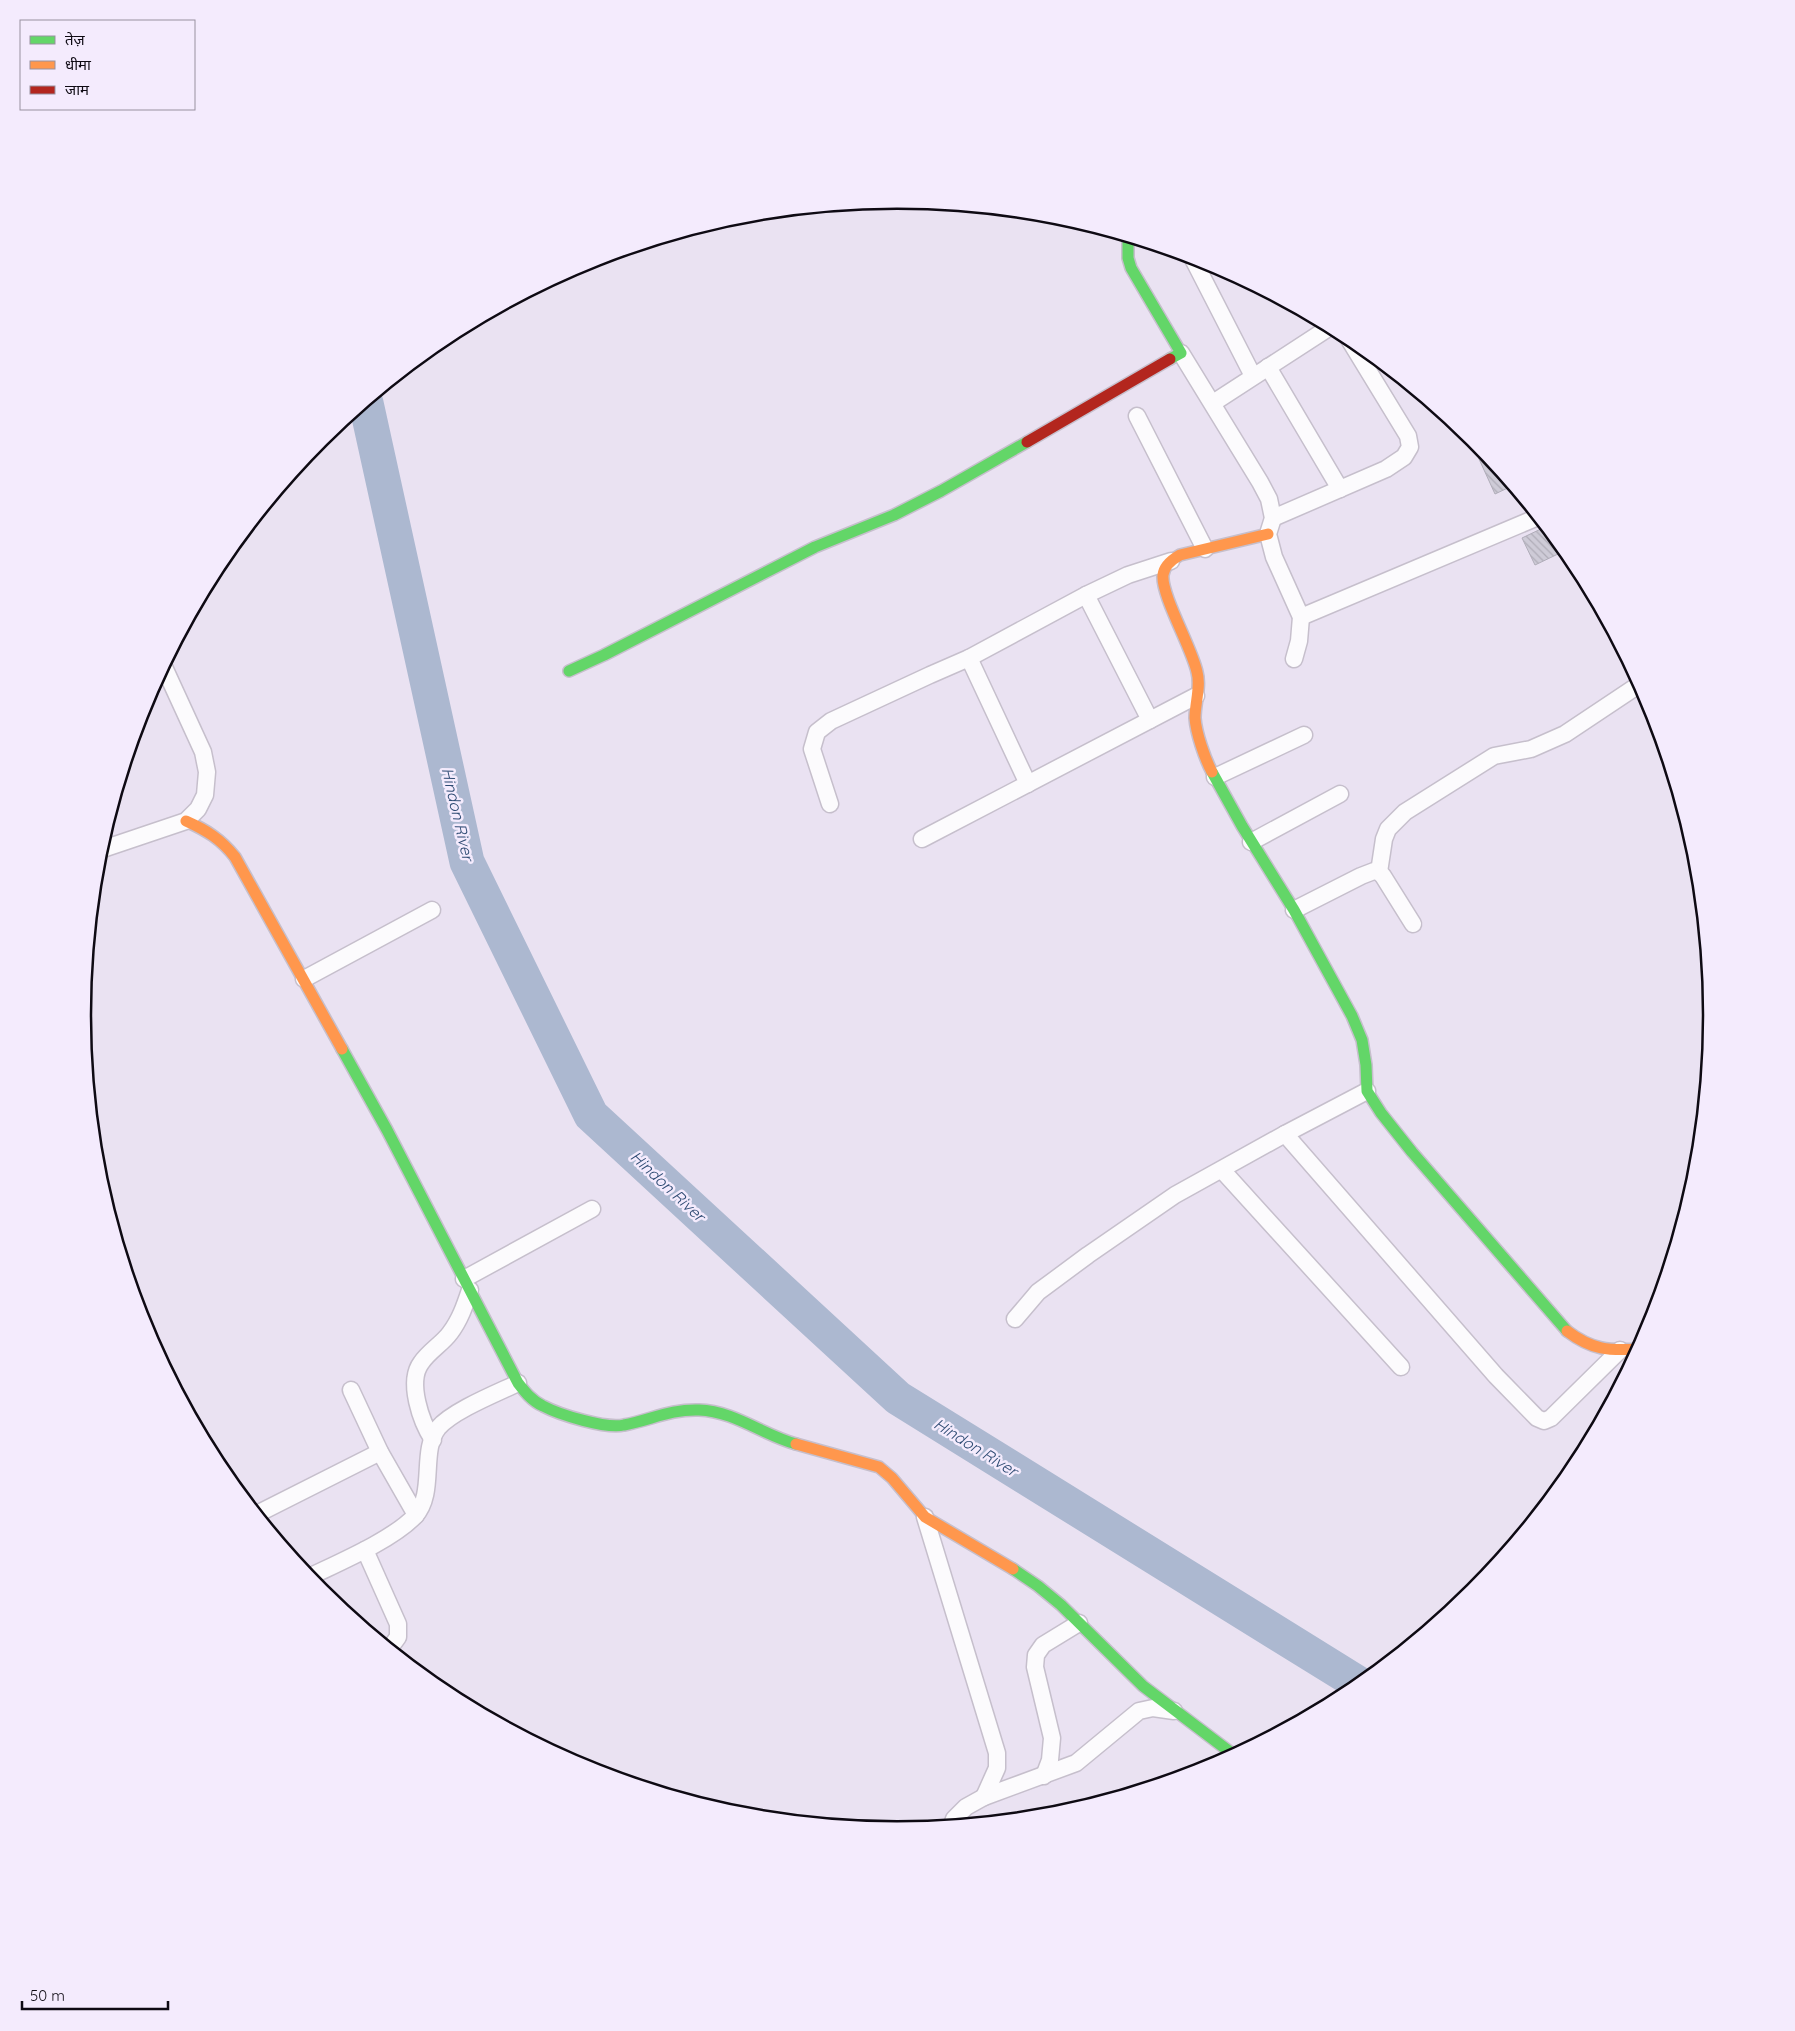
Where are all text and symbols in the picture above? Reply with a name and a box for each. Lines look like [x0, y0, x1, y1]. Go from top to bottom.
legend [20, 20, 195, 110]
text: तेज़ [65, 30, 86, 49]
text: धीमा [65, 55, 92, 74]
text: जाम [65, 80, 90, 99]
water label: Hindon River [438, 766, 479, 864]
water label: Hindon River [626, 1146, 711, 1227]
water label: Hindon River [930, 1413, 1023, 1482]
scale bar [22, 1978, 169, 2010]
text: 50 m [30, 1986, 65, 2005]

